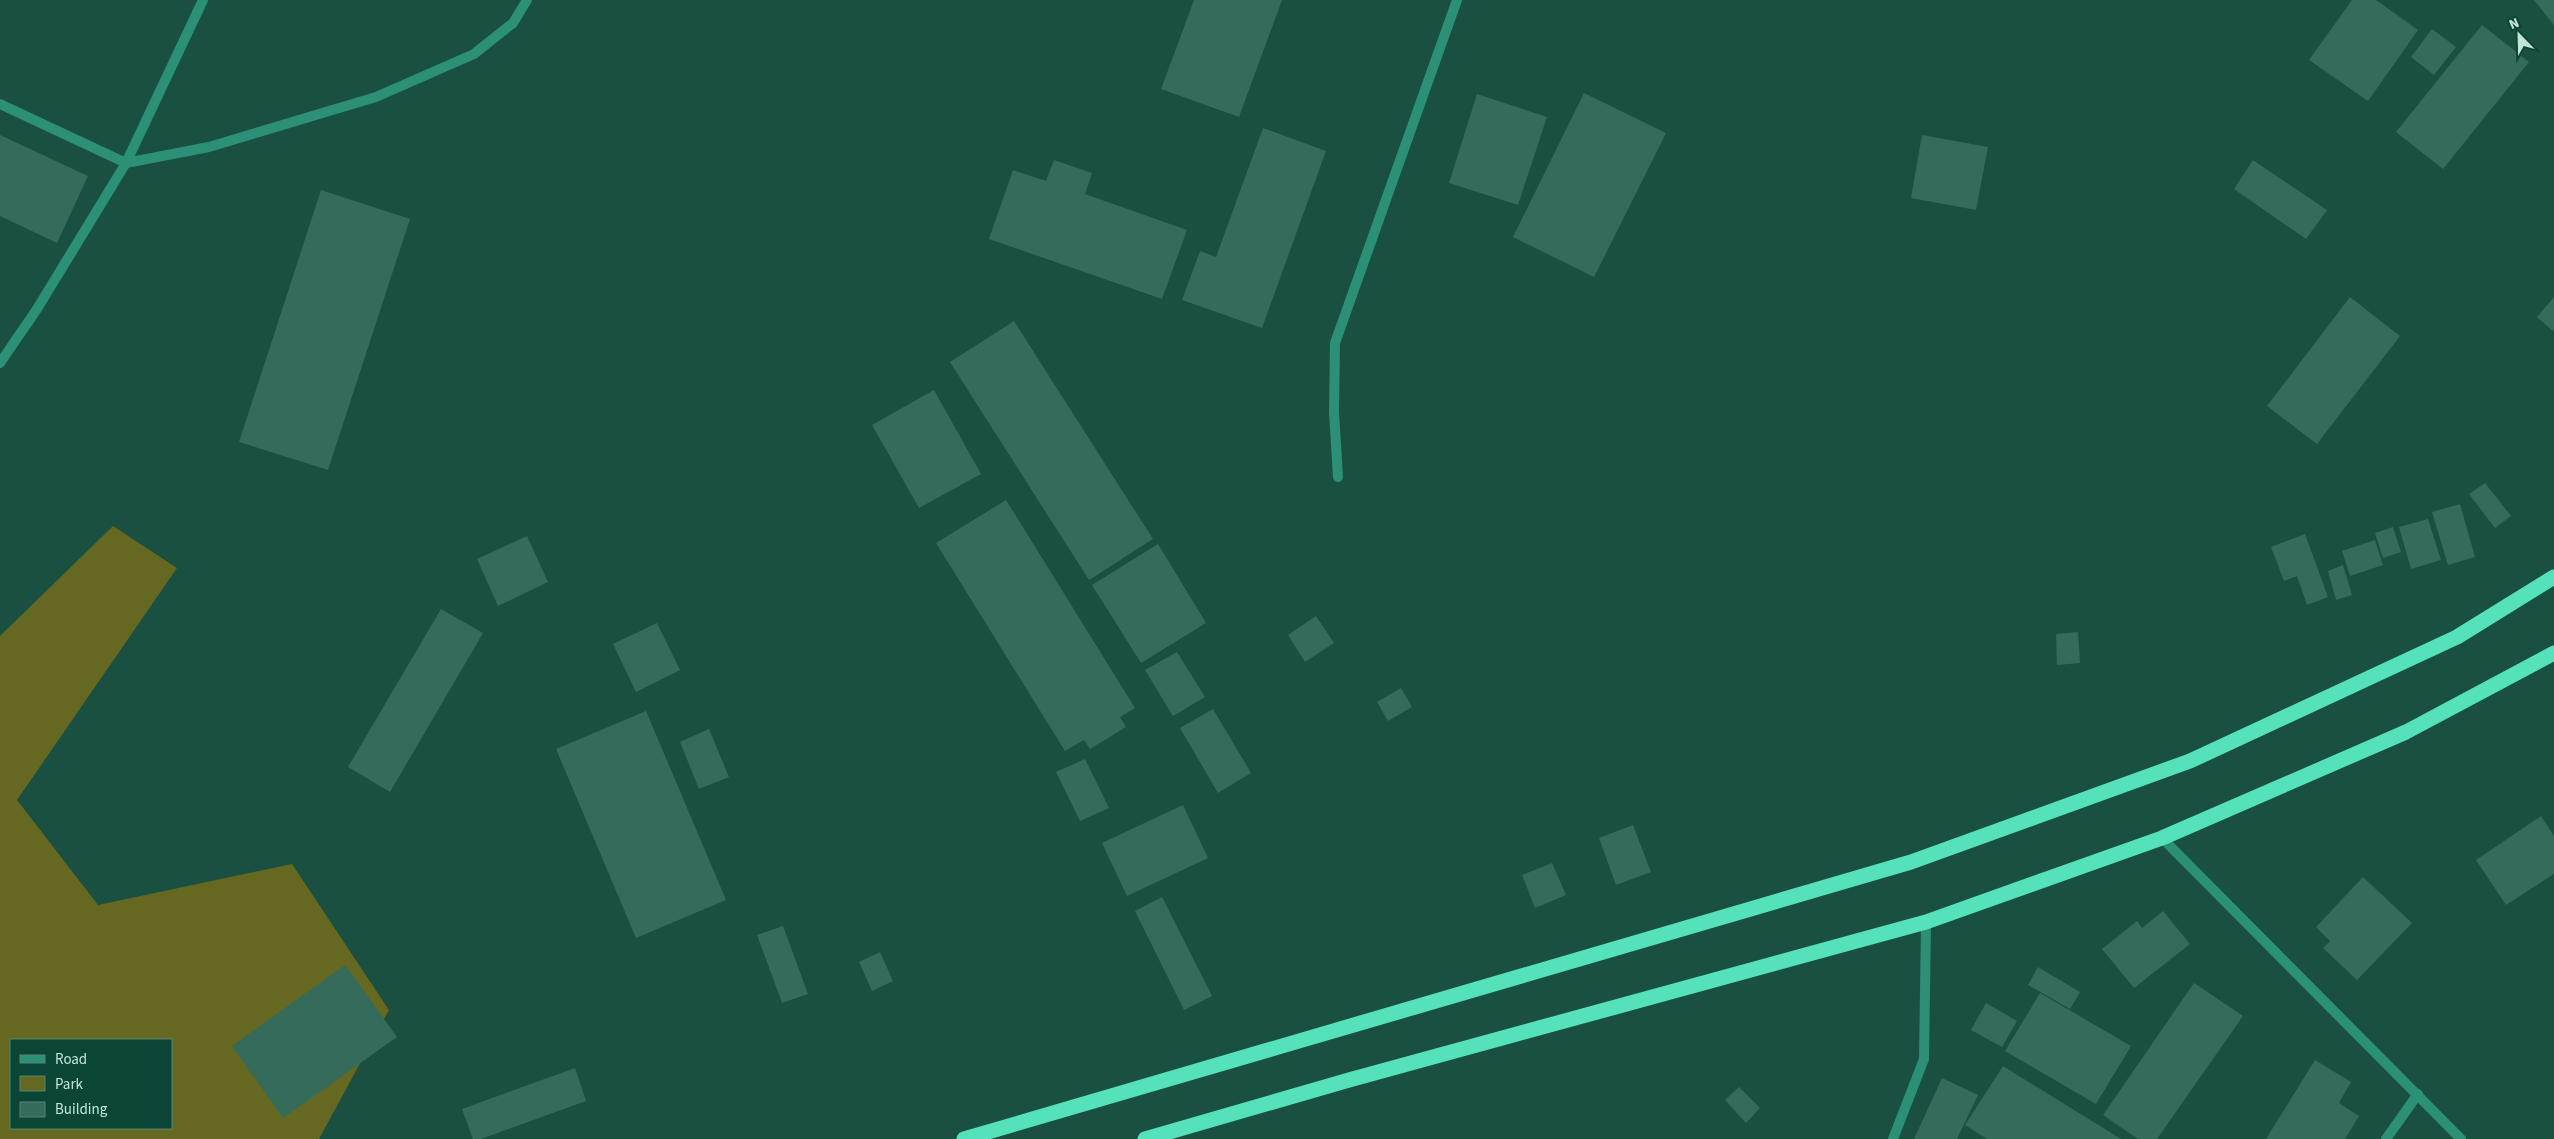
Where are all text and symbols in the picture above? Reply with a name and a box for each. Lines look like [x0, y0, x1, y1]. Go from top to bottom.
north arrow [2494, 10, 2544, 60]
text: N [2506, 13, 2523, 35]
legend [10, 1039, 172, 1129]
text: Road [55, 1049, 87, 1070]
text: Park [55, 1074, 84, 1095]
text: Building [55, 1099, 108, 1120]

